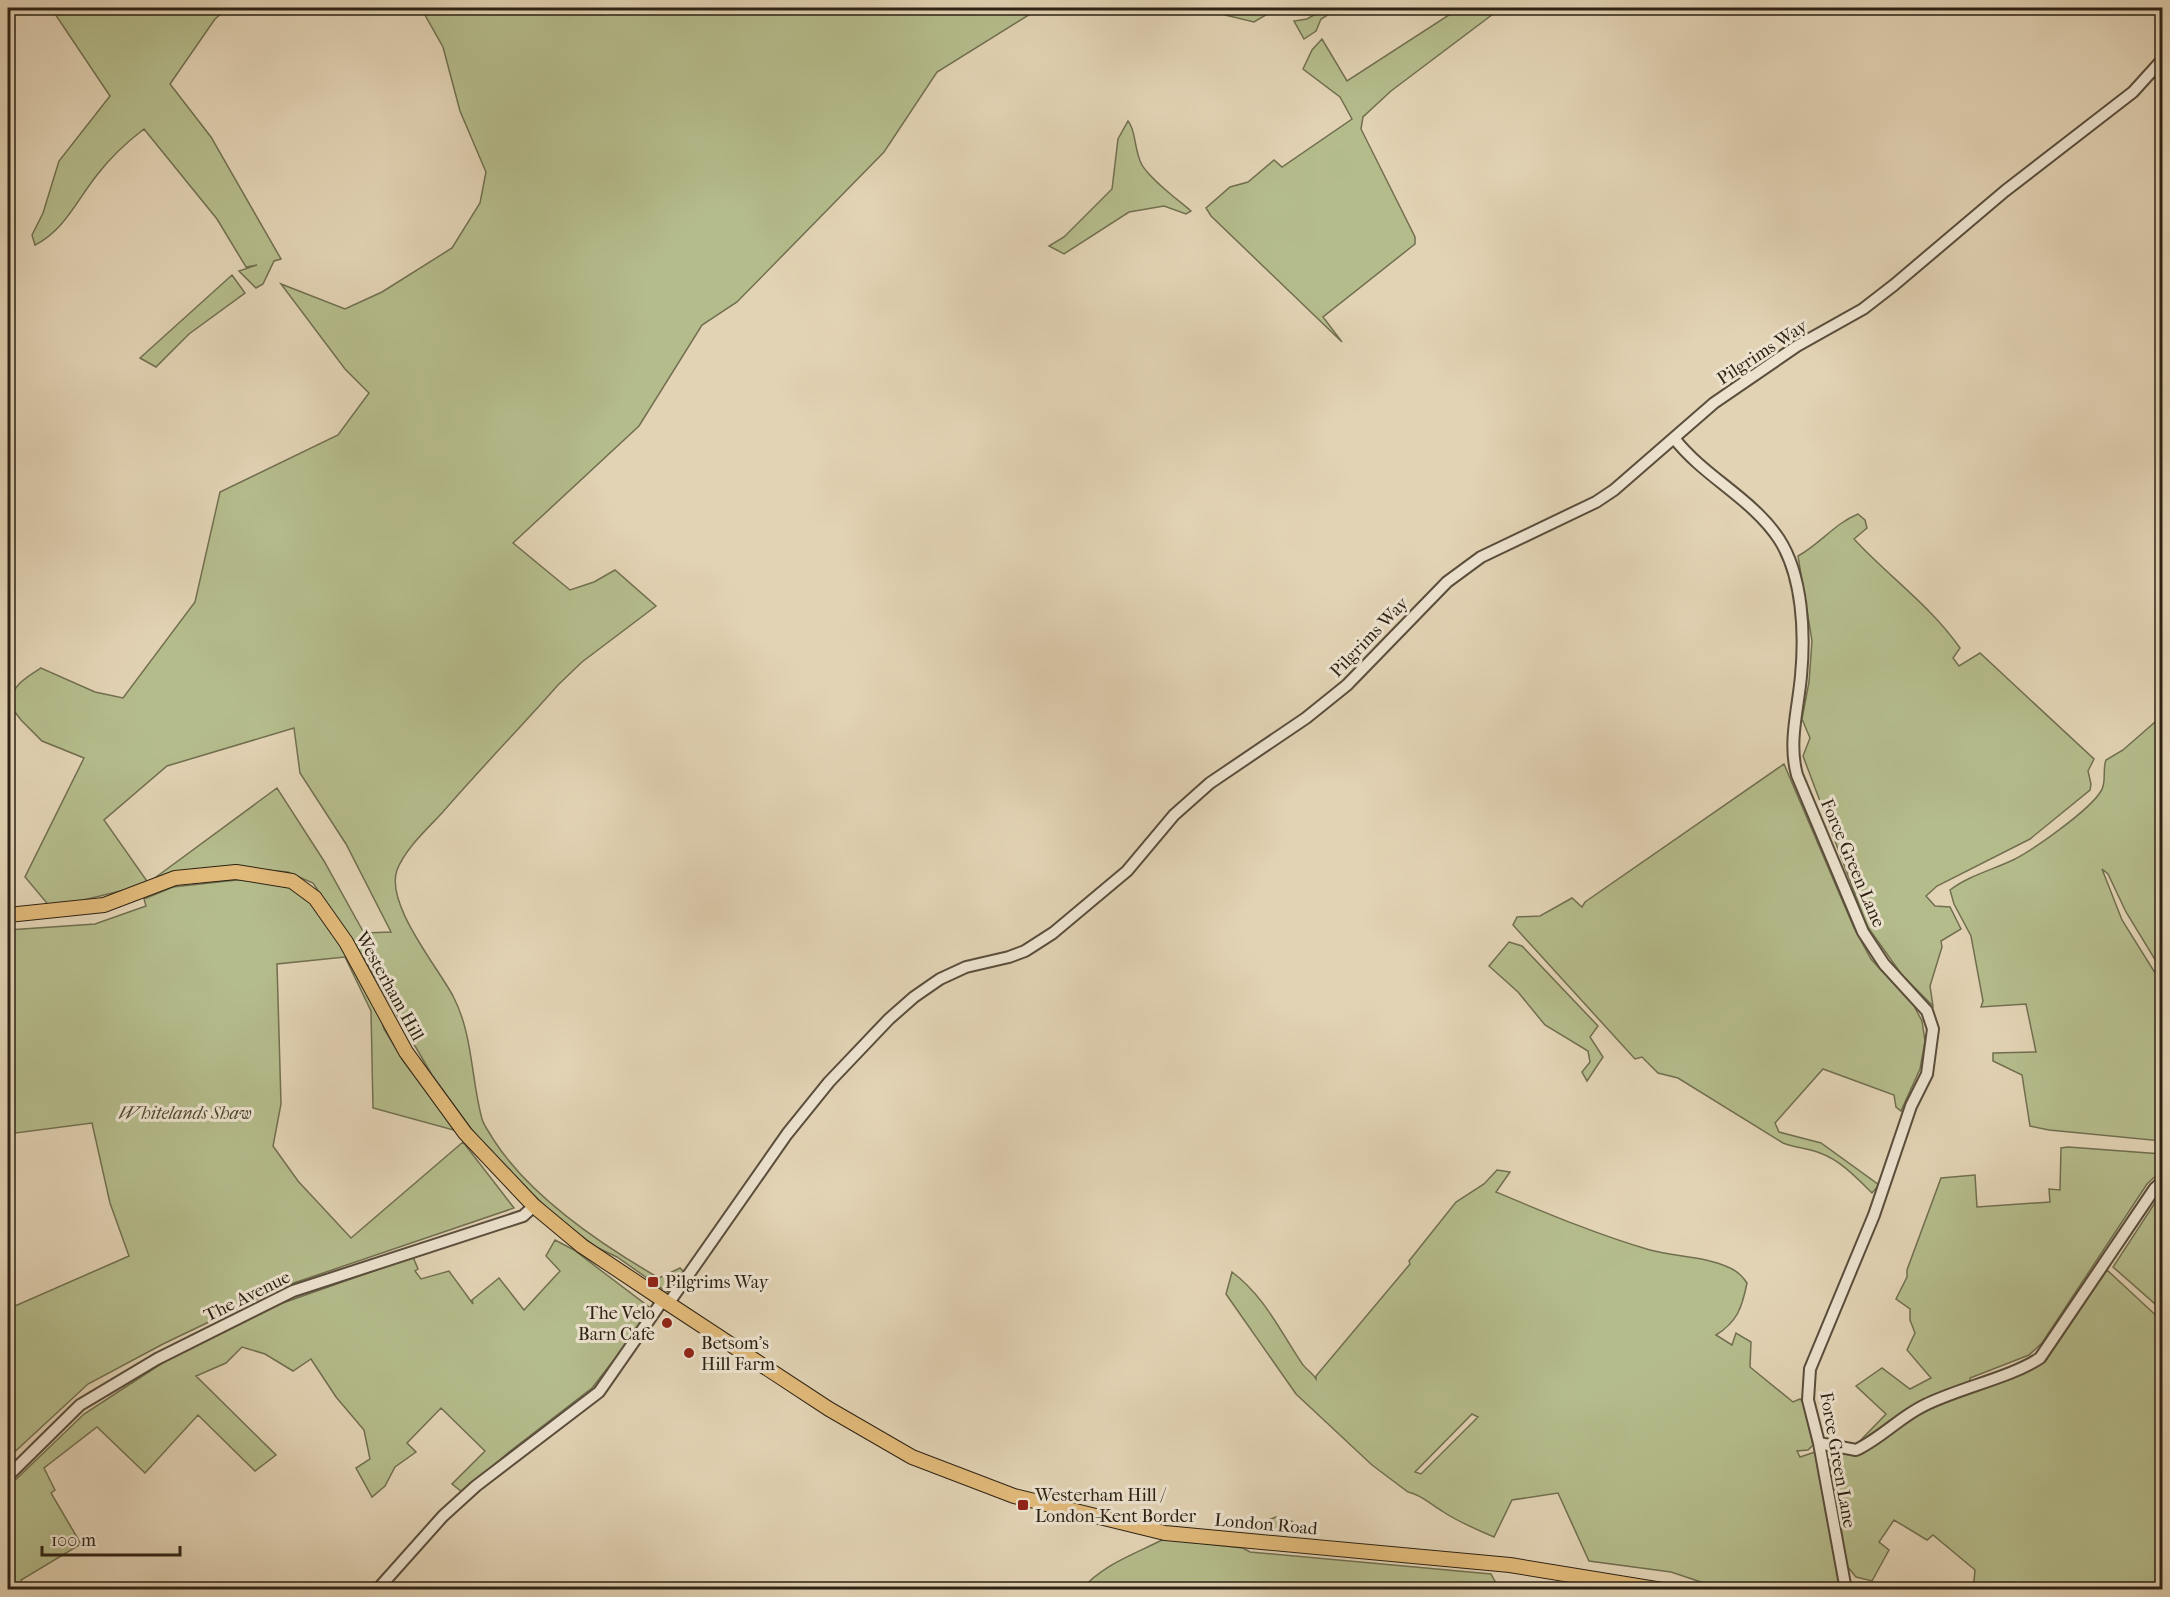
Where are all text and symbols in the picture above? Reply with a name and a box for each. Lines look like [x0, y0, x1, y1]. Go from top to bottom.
street label: Pilgrims Way [1713, 315, 1812, 389]
street label: Pilgrims Way [1326, 592, 1414, 682]
street label: Force Green Lane [1816, 796, 1889, 931]
street label: Westerham Hill [350, 927, 428, 1045]
park label: Whitelands Shaw [118, 1103, 252, 1124]
street label: The Avenue [201, 1267, 294, 1326]
place label: Pilgrims Way [665, 1272, 770, 1293]
marker: Pilgrims Way [646, 1275, 660, 1289]
place label: The Velo Barn Cafe [578, 1303, 655, 1345]
marker: The Velo Barn Cafe [660, 1316, 674, 1330]
place label: Betsom's Hill Farm [701, 1333, 775, 1375]
marker: Betsom's Hill Farm [682, 1346, 696, 1360]
street label: Force Green Lane [1815, 1390, 1860, 1530]
place label: Westerham Hill / London-Kent Border [1034, 1485, 1196, 1527]
marker: Westerham Hill / London-Kent Border [1016, 1498, 1030, 1512]
street label: London Road [1213, 1510, 1319, 1539]
scale bar [42, 1519, 180, 1557]
text: 100 m [51, 1530, 96, 1551]

